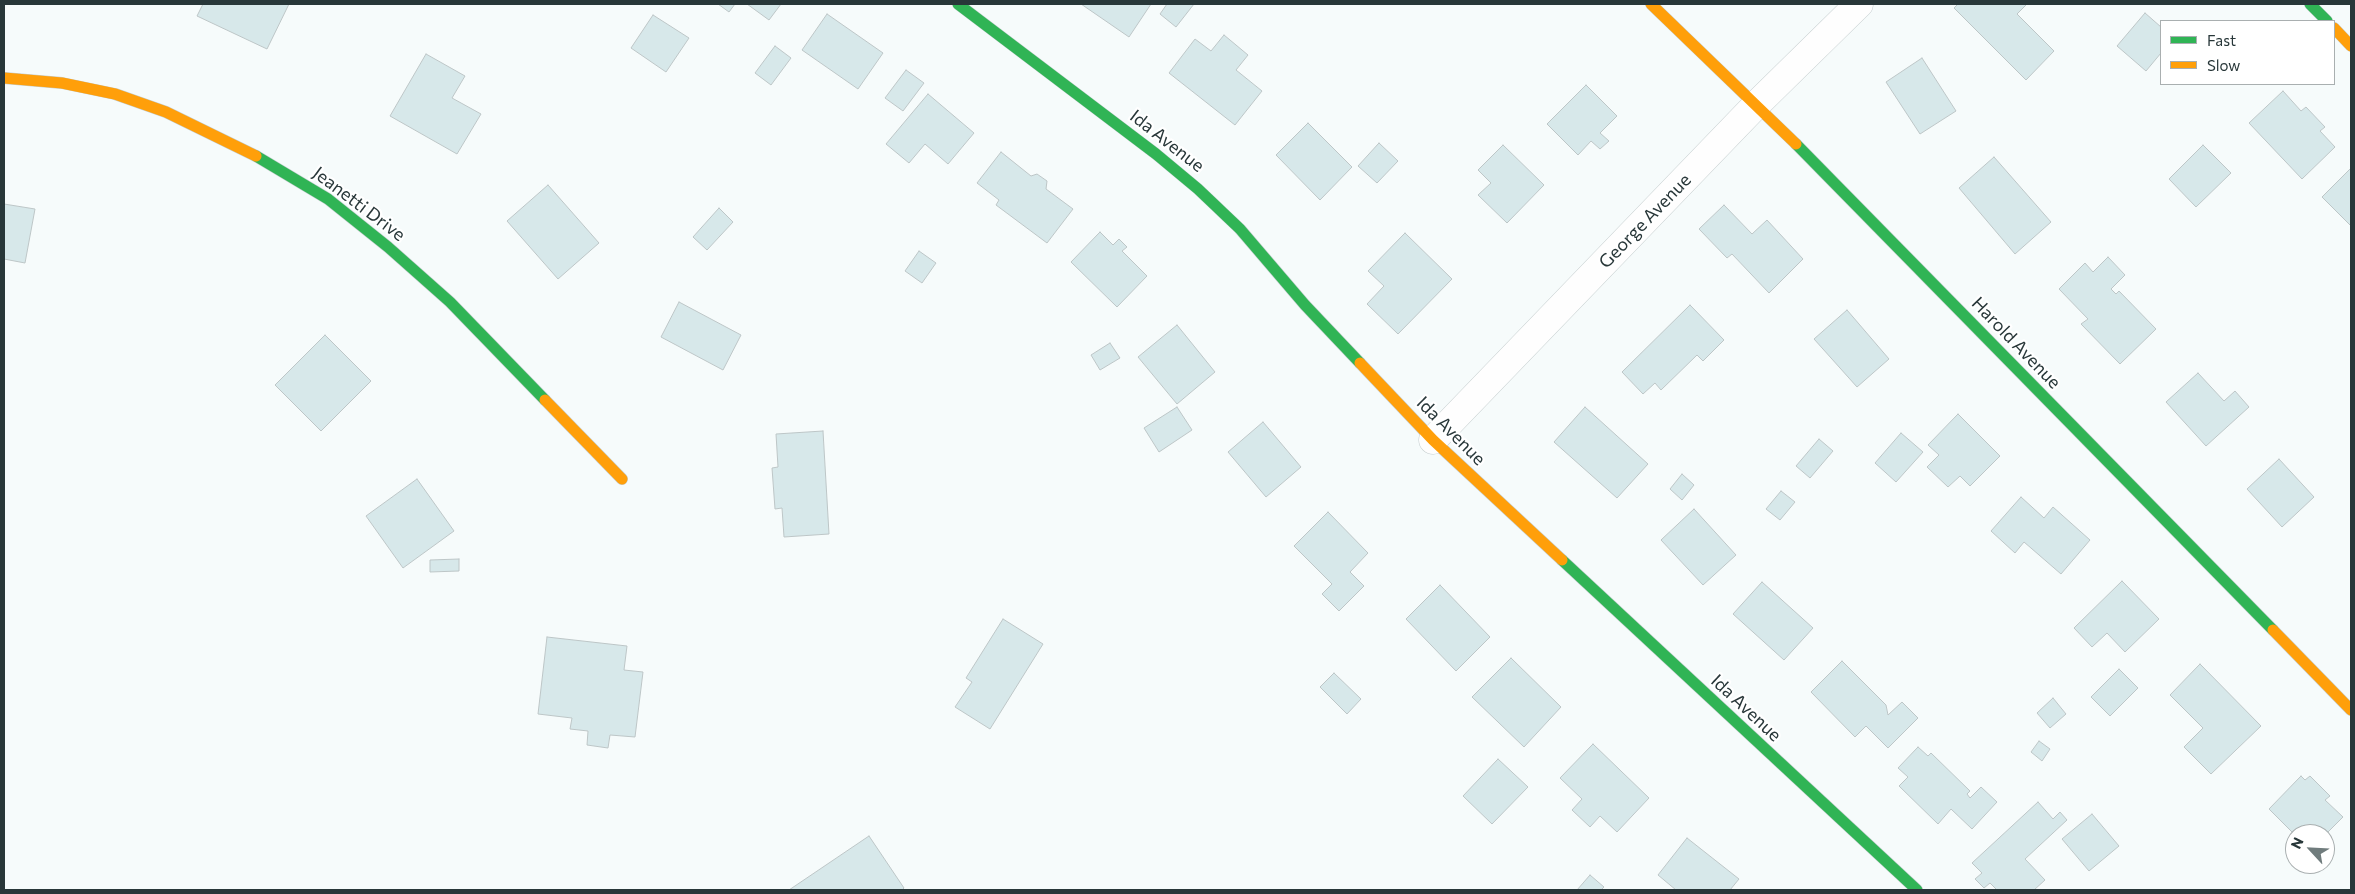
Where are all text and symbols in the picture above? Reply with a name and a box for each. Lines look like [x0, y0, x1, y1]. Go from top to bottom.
legend [2160, 20, 2335, 85]
text: Fast [2207, 31, 2236, 49]
text: Slow [2207, 56, 2240, 74]
street label: Ida Avenue [1126, 105, 1208, 177]
street label: Jeanetti Drive [309, 162, 409, 246]
street label: George Avenue [1594, 169, 1696, 273]
street label: Harold Avenue [1967, 293, 2065, 393]
street label: Ida Avenue [1412, 392, 1490, 470]
street label: Ida Avenue [1706, 670, 1786, 746]
north arrow [2285, 824, 2335, 874]
text: N [2287, 835, 2307, 851]

